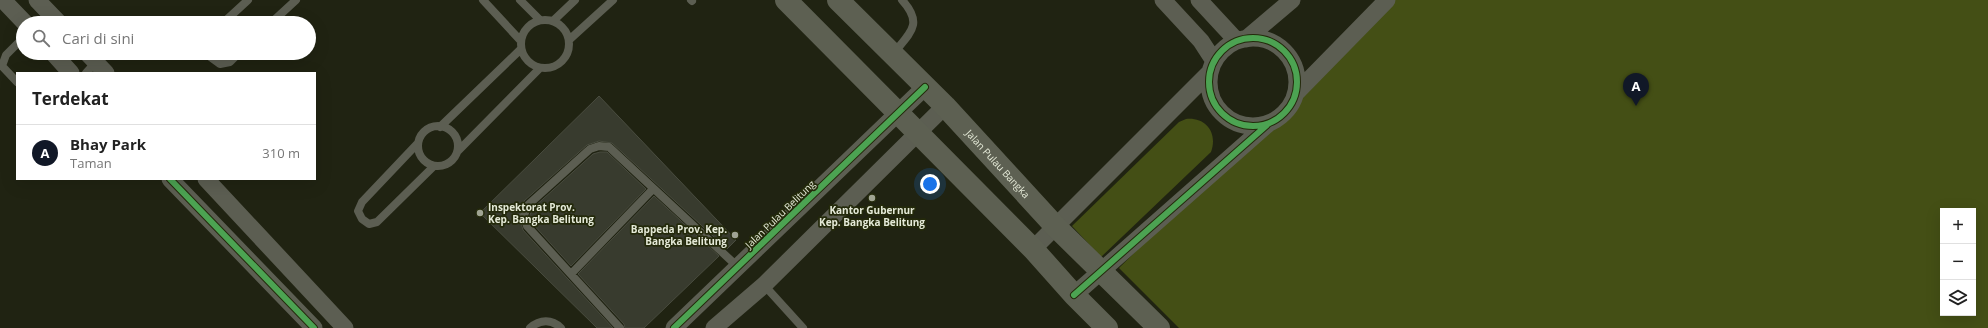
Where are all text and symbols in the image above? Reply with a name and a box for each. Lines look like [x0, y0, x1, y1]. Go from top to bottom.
search box [16, 16, 316, 60]
icon: search [30, 27, 52, 49]
text: Cari di sini [62, 28, 134, 48]
pin: A [1623, 73, 1649, 106]
text: Terdekat [32, 87, 109, 110]
street label: Jalan Pulau Bangka [962, 126, 1033, 201]
text: Bhay Park [70, 134, 146, 154]
text: A [41, 144, 49, 162]
text: 310 m [262, 144, 300, 162]
text: Taman [70, 154, 112, 172]
your location [920, 174, 940, 194]
street label: Jalan Pulau Belitung [741, 176, 819, 252]
marker: Kantor Gubernur Kep. Bangka Belitung [867, 193, 877, 203]
place label: Inspektorat Prov. Kep. Bangka Belitung [488, 200, 594, 226]
place label: Kantor Gubernur Kep. Bangka Belitung [819, 203, 925, 229]
marker: Inspektorat Prov. Kep. Bangka Belitung [475, 208, 485, 218]
map controls [1940, 208, 1976, 316]
button: + [1940, 208, 1976, 244]
place label: Bappeda Prov. Kep. Bangka Belitung [631, 222, 727, 248]
marker: Bappeda Prov. Kep. Bangka Belitung [730, 230, 740, 240]
button: − [1940, 244, 1976, 280]
button: layers [1940, 280, 1976, 316]

